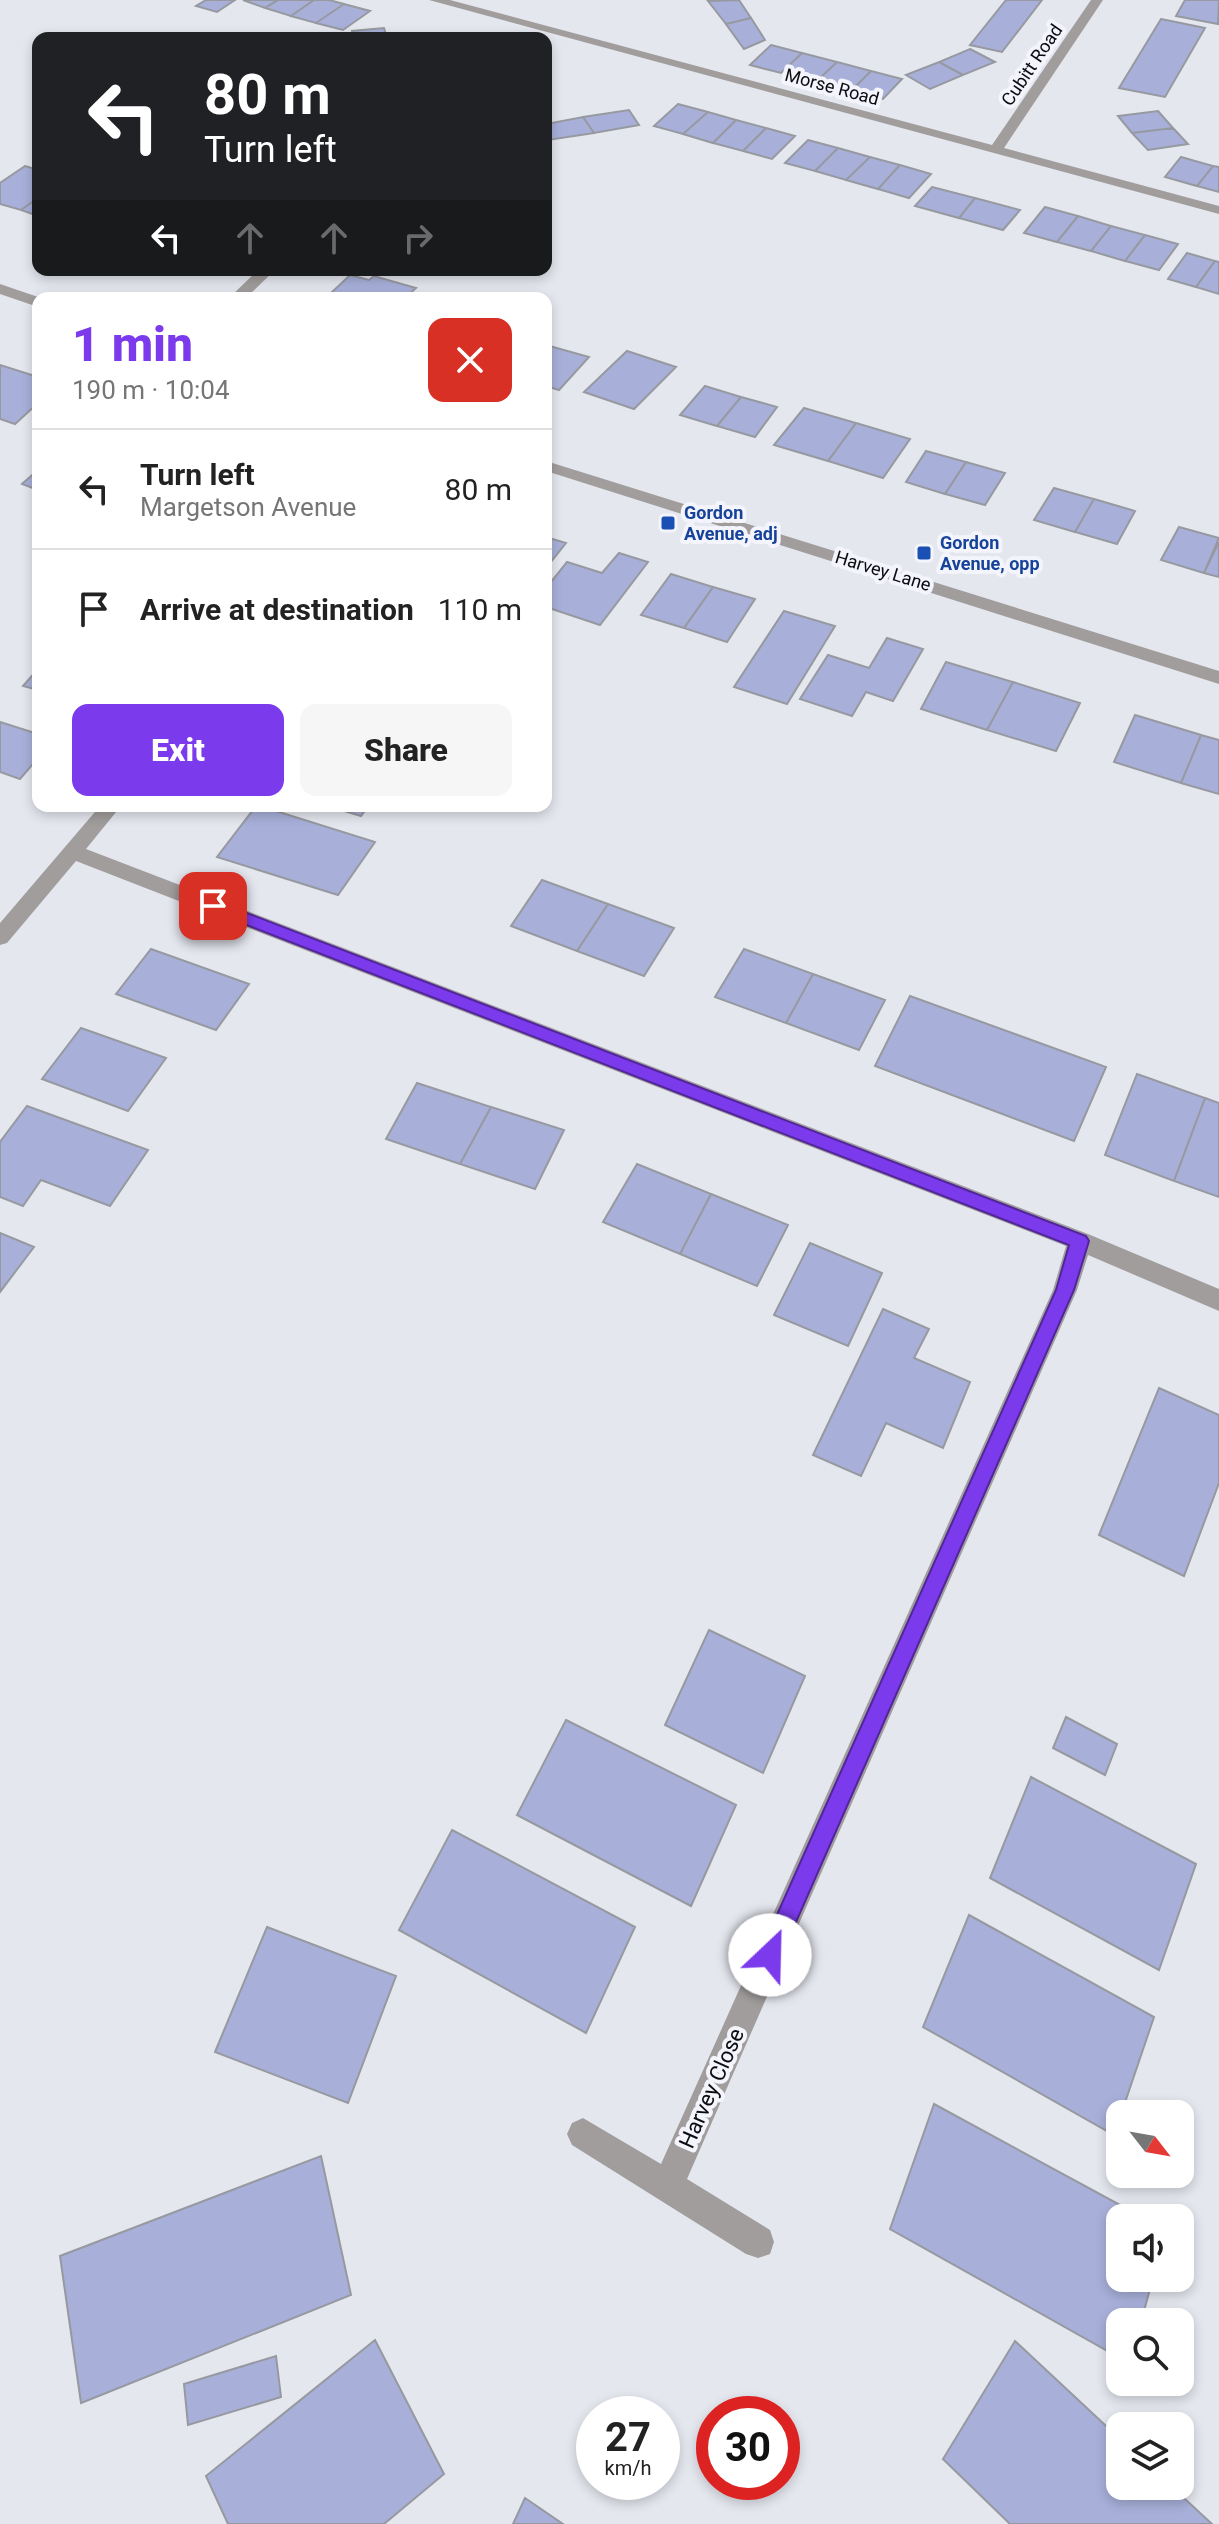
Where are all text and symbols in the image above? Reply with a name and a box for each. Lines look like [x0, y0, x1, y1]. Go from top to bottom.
street label: Cubitt Road [997, 20, 1066, 109]
text: 80 m [204, 62, 331, 128]
icon: left [72, 64, 176, 168]
street label: Morse Road [783, 64, 882, 109]
text: Turn left [204, 129, 337, 171]
icon: left [144, 216, 188, 260]
icon: ahead [228, 216, 272, 260]
icon: ahead [312, 216, 356, 260]
icon: right [396, 216, 440, 260]
text: 1 min [72, 316, 193, 373]
button: close [428, 318, 512, 402]
text: 190 m · 10:04 [72, 375, 230, 405]
text: Turn left [140, 457, 255, 492]
icon: left [72, 467, 116, 511]
text: 80 m [445, 472, 512, 507]
text: Margetson Avenue [140, 492, 356, 522]
place label: Gordon Avenue, adj [684, 502, 778, 544]
marker: Gordon Avenue, adj [659, 514, 677, 532]
place label: Gordon Avenue, opp [940, 532, 1040, 574]
marker: Gordon Avenue, opp [915, 544, 933, 562]
street label: Harvey Lane [833, 546, 934, 595]
icon: arrive [72, 587, 116, 631]
text: Arrive at destination [140, 592, 414, 627]
text: 110 m [438, 592, 522, 627]
button: Exit [72, 704, 284, 796]
button: Share [300, 704, 512, 796]
pin [179, 872, 247, 940]
icon: arrive [191, 884, 235, 928]
position arrow [728, 1913, 812, 1997]
street label: Harvey Close [674, 2024, 749, 2152]
north arrow [1106, 2100, 1194, 2188]
map controls [1106, 2100, 1194, 2500]
button: sound [1106, 2204, 1194, 2292]
button: search [1106, 2308, 1194, 2396]
speed limit sign: 30 [696, 2396, 800, 2500]
button: layers [1106, 2412, 1194, 2500]
text: 27 [605, 2414, 651, 2461]
text: km/h [605, 2456, 651, 2480]

